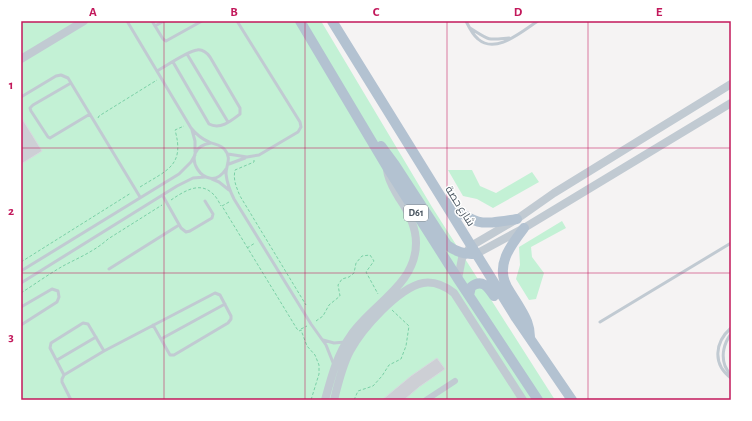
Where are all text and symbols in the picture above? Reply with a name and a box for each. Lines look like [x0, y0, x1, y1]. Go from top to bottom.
text: A [89, 6, 97, 19]
text: B [230, 6, 238, 19]
text: C [373, 6, 380, 19]
text: D [514, 6, 523, 19]
text: E [656, 6, 663, 19]
text: 1 [9, 79, 13, 92]
street label: شارع حصة [442, 184, 477, 229]
text: 2 [8, 205, 14, 218]
road number: D61 [404, 205, 428, 221]
text: 3 [8, 331, 14, 344]

